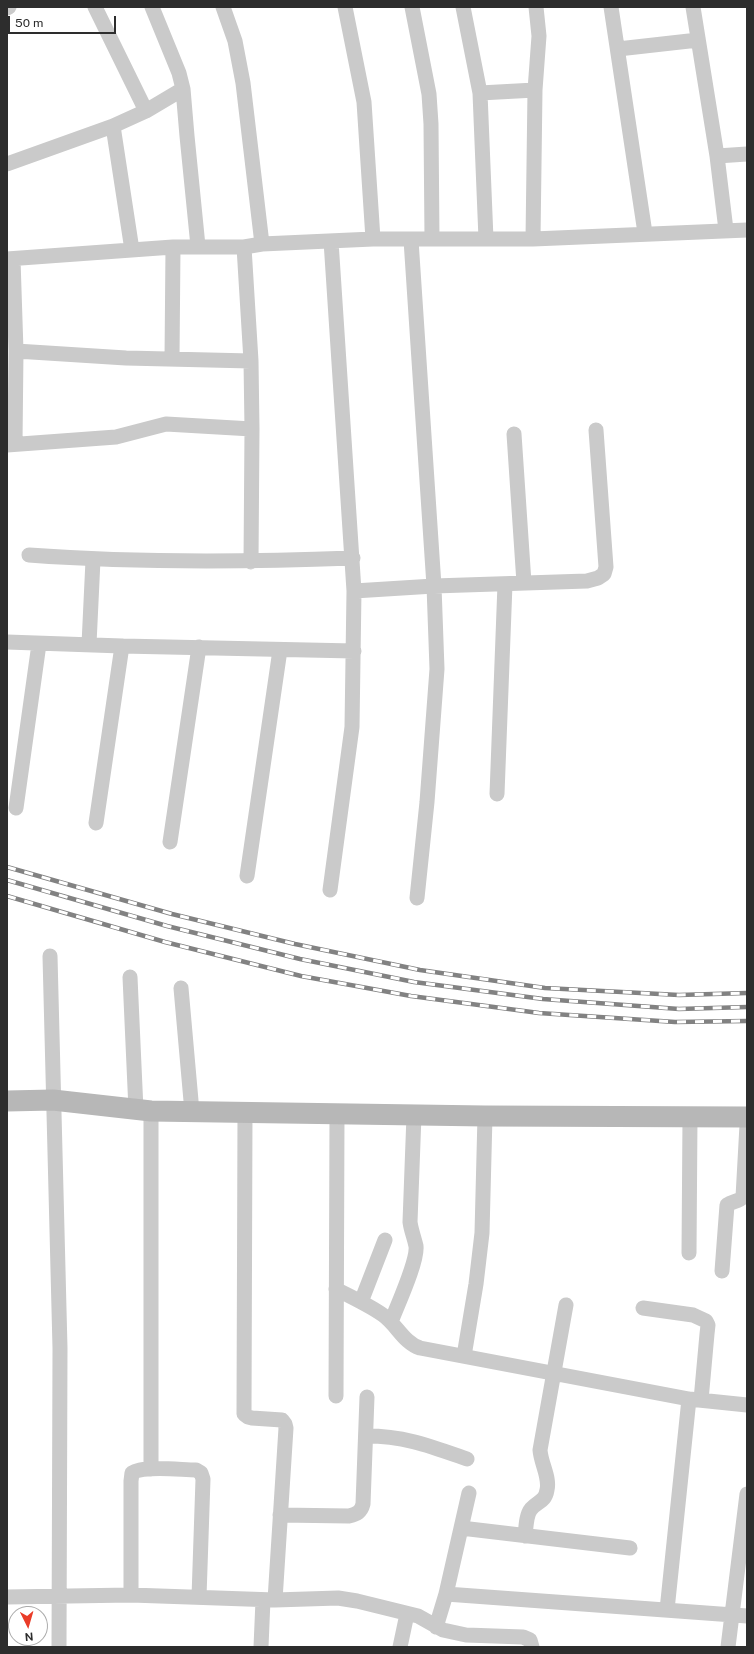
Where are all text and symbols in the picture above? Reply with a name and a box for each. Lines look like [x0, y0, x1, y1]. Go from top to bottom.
scale bar [10, 8, 118, 34]
text: 50 m [15, 16, 43, 30]
north arrow [8, 1606, 48, 1646]
text: N [24, 1631, 34, 1643]

